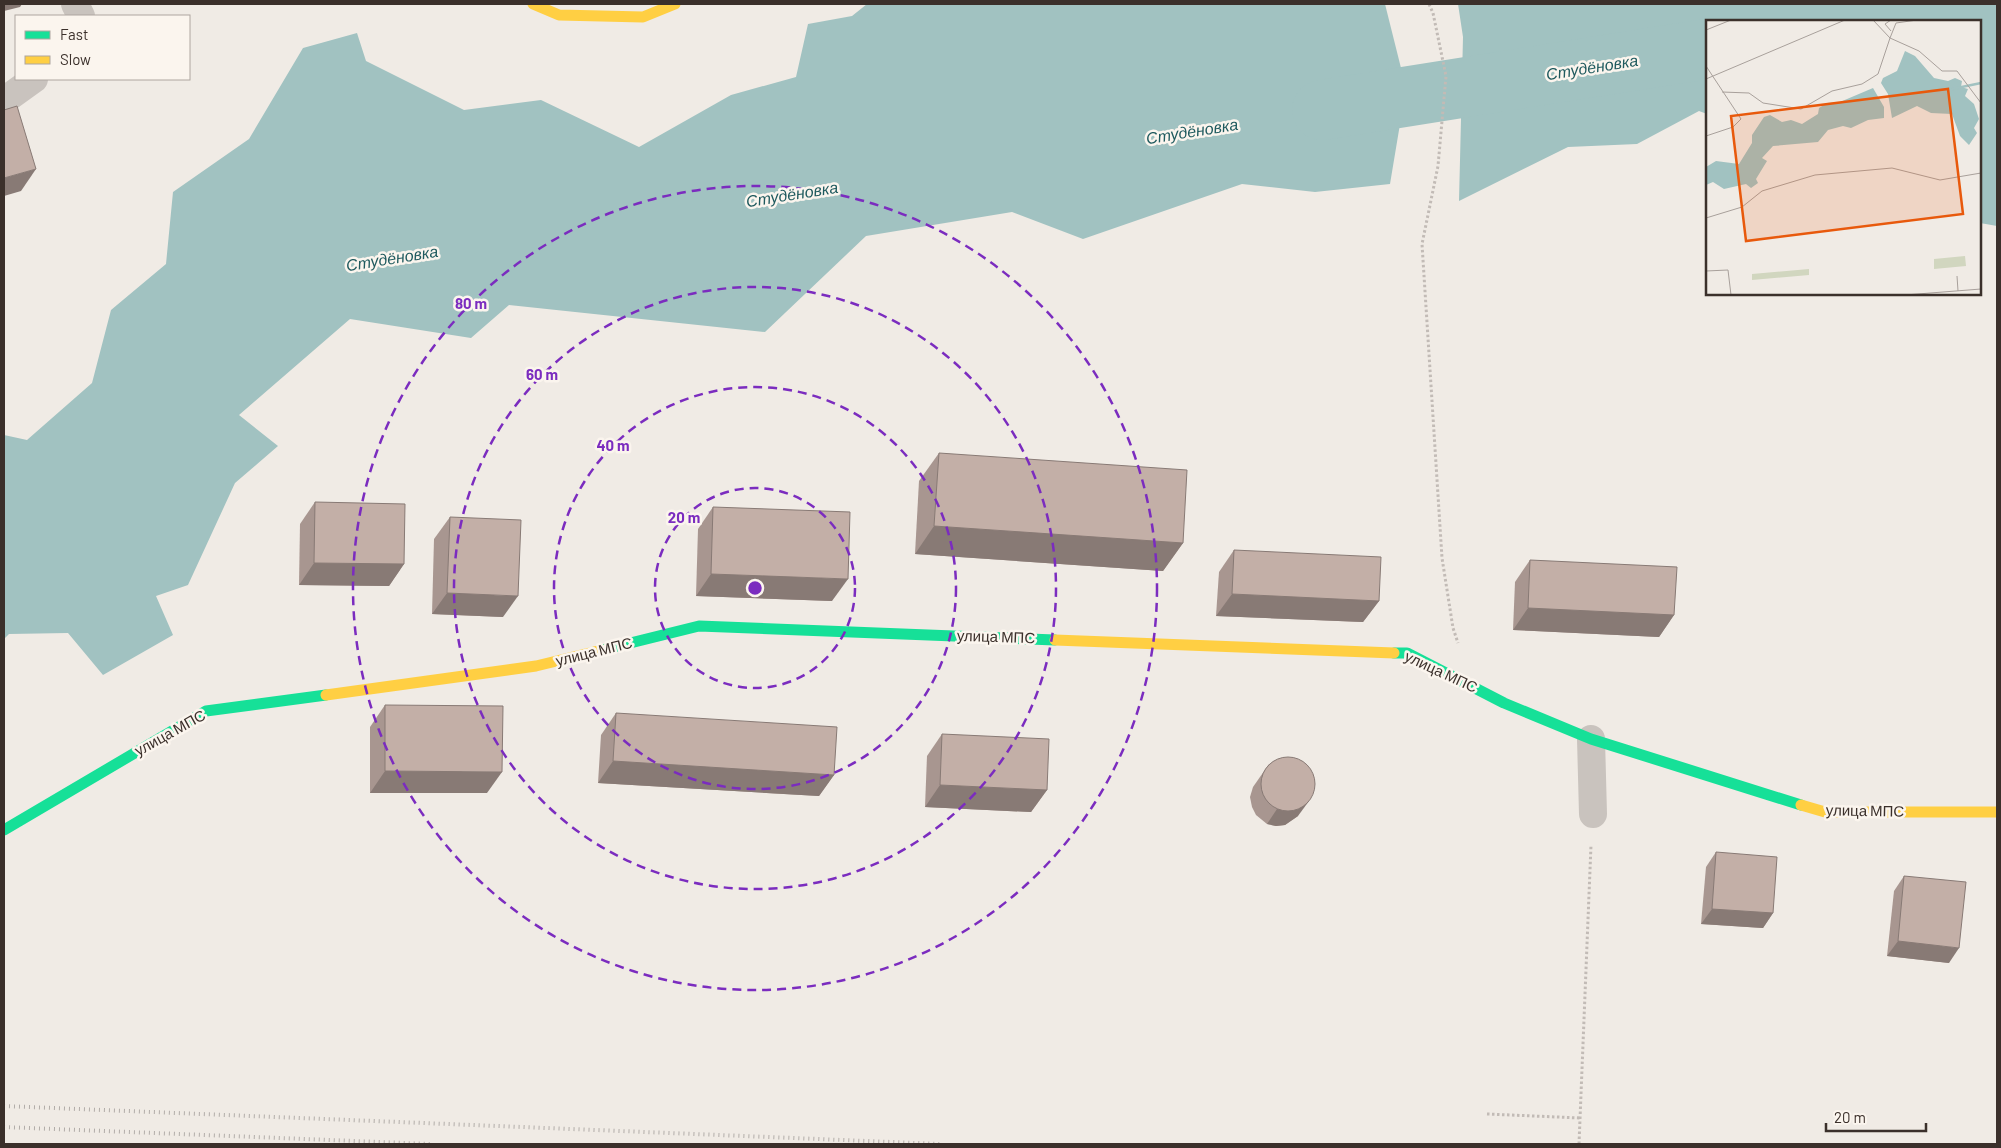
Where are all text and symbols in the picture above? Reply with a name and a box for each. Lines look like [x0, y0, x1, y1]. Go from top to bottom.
legend [15, 15, 190, 80]
inset map [1706, 20, 1981, 295]
text: Fast [60, 25, 88, 43]
text: Slow [60, 50, 91, 68]
water label: Студёновка [1545, 50, 1639, 83]
water label: Студёновка [1145, 114, 1239, 147]
water label: Студёновка [745, 177, 839, 210]
water label: Студёновка [345, 241, 439, 274]
text: 80 m [455, 294, 487, 312]
text: 60 m [526, 365, 558, 383]
text: 40 m [596, 436, 630, 454]
text: 20 m [668, 508, 700, 526]
centre of rings [746, 579, 764, 597]
street label: улица МПС [957, 626, 1036, 646]
street label: улица МПС [554, 633, 634, 669]
street label: улица МПС [1402, 646, 1481, 696]
street label: улица МПС [131, 705, 208, 759]
street label: улица МПС [1826, 800, 1905, 820]
scale bar [1826, 1100, 1926, 1132]
text: 20 m [1834, 1108, 1866, 1126]

